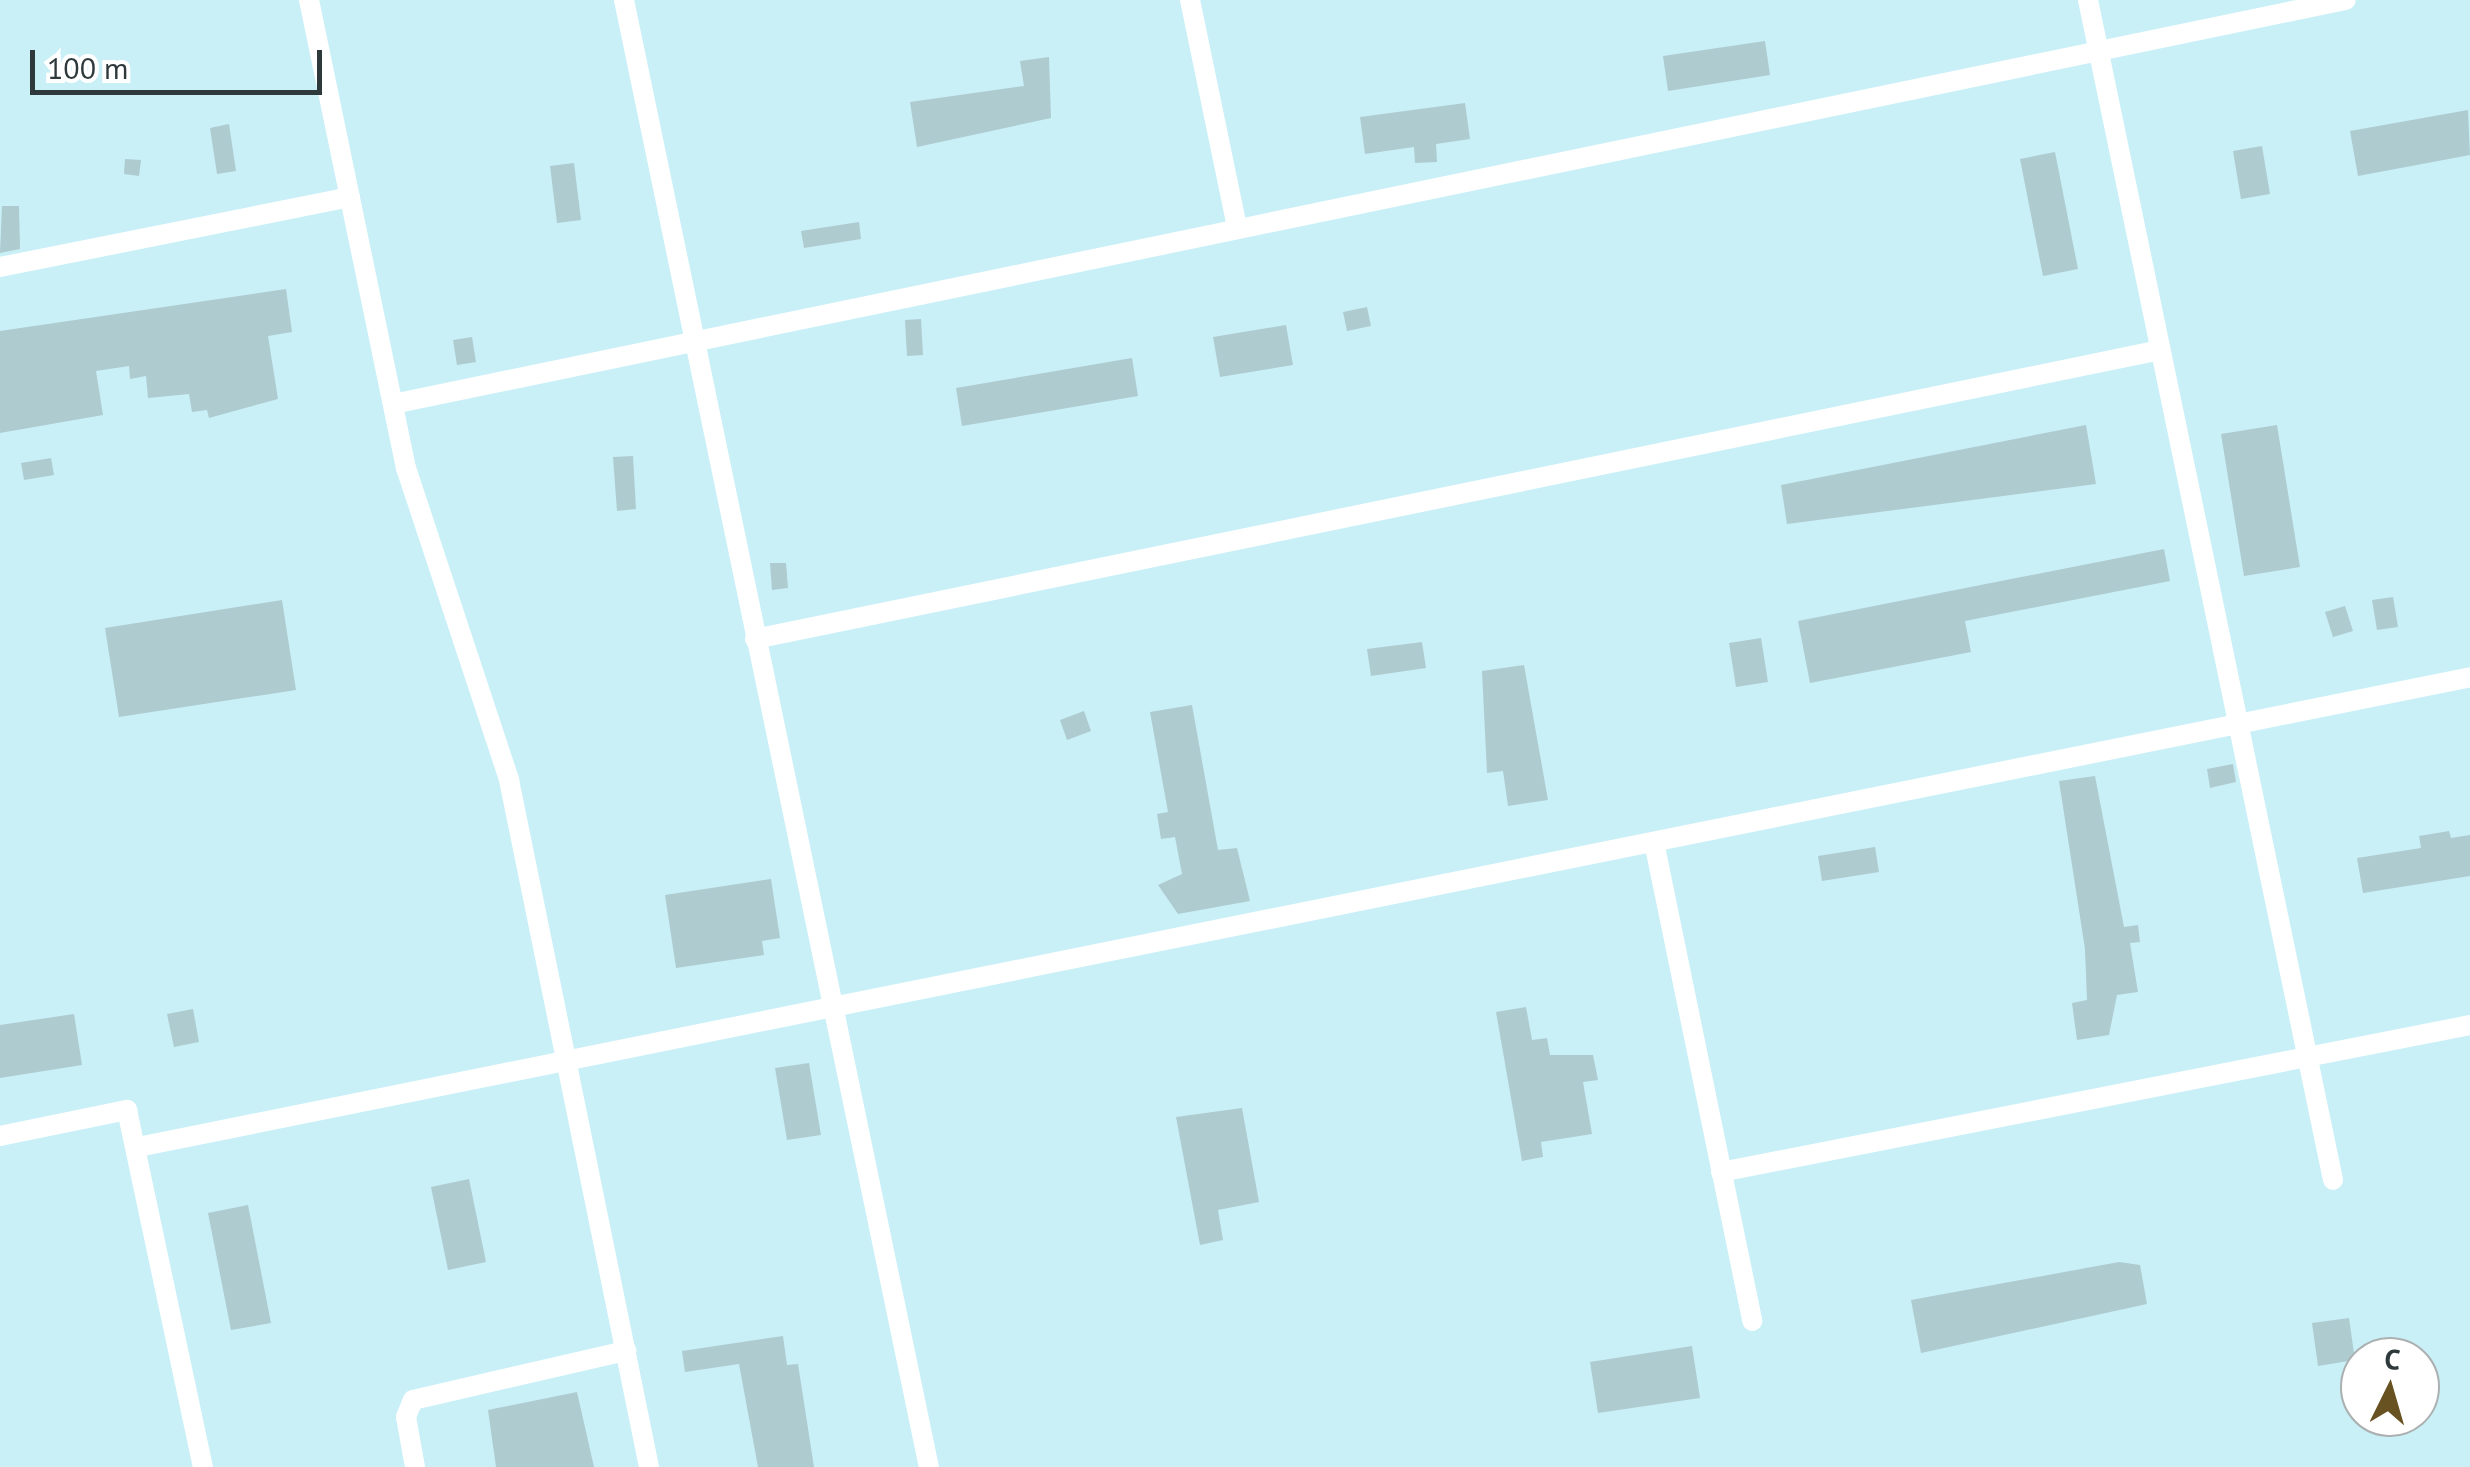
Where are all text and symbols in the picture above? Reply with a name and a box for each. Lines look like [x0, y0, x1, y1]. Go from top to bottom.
scale bar [35, 30, 328, 92]
text: 100 m [47, 48, 128, 87]
north arrow [2340, 1337, 2440, 1437]
text: С [2383, 1339, 2402, 1378]

